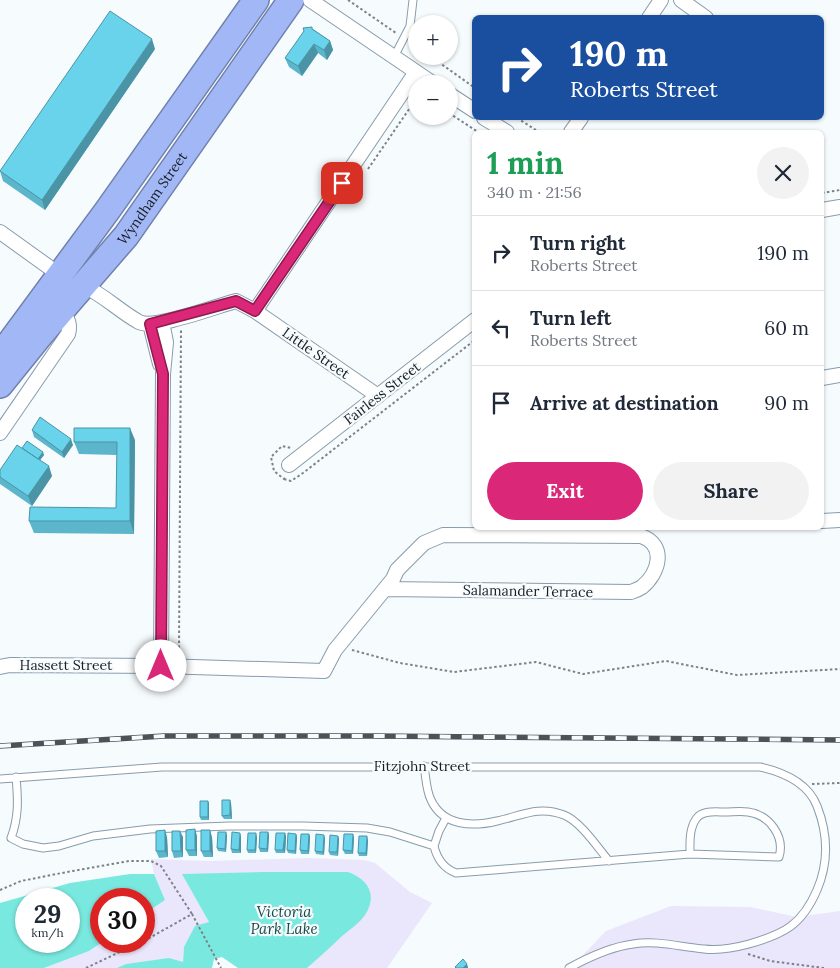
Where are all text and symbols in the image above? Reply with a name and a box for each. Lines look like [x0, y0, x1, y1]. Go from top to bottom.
map controls [408, 15, 458, 125]
button: + [408, 15, 458, 65]
text: 190 m [570, 31, 668, 76]
icon: right [487, 35, 552, 100]
button: − [408, 75, 458, 125]
text: Roberts Street [570, 75, 718, 103]
text: 1 min [487, 144, 564, 182]
button: close [757, 147, 809, 199]
street label: Wyndham Street [113, 148, 191, 249]
pin [321, 162, 363, 204]
icon: arrive [328, 169, 356, 197]
text: 340 m · 21:56 [487, 182, 582, 202]
text: Turn right [530, 231, 626, 255]
icon: right [487, 239, 515, 267]
text: 190 m [757, 241, 809, 265]
text: Roberts Street [530, 255, 638, 275]
text: Turn left [530, 306, 611, 330]
icon: left [487, 314, 515, 342]
text: 60 m [764, 316, 809, 340]
street label: Little Street [279, 323, 354, 383]
text: Roberts Street [530, 330, 638, 350]
street label: Fairless Street [340, 357, 424, 428]
icon: arrive [487, 389, 515, 417]
text: Arrive at destination [530, 391, 719, 415]
text: 90 m [764, 391, 809, 415]
button: Exit [487, 462, 643, 520]
button: Share [653, 462, 809, 520]
street label: Salamander Terrace [463, 581, 594, 601]
position arrow [134, 639, 186, 691]
street label: Hassett Street [20, 656, 113, 674]
street label: Fitzjohn Street [374, 757, 471, 775]
speed limit sign: 30 [90, 888, 155, 953]
text: 29 [34, 898, 61, 930]
water label: Victoria Park Lake [250, 902, 318, 938]
text: km/h [31, 925, 64, 940]

